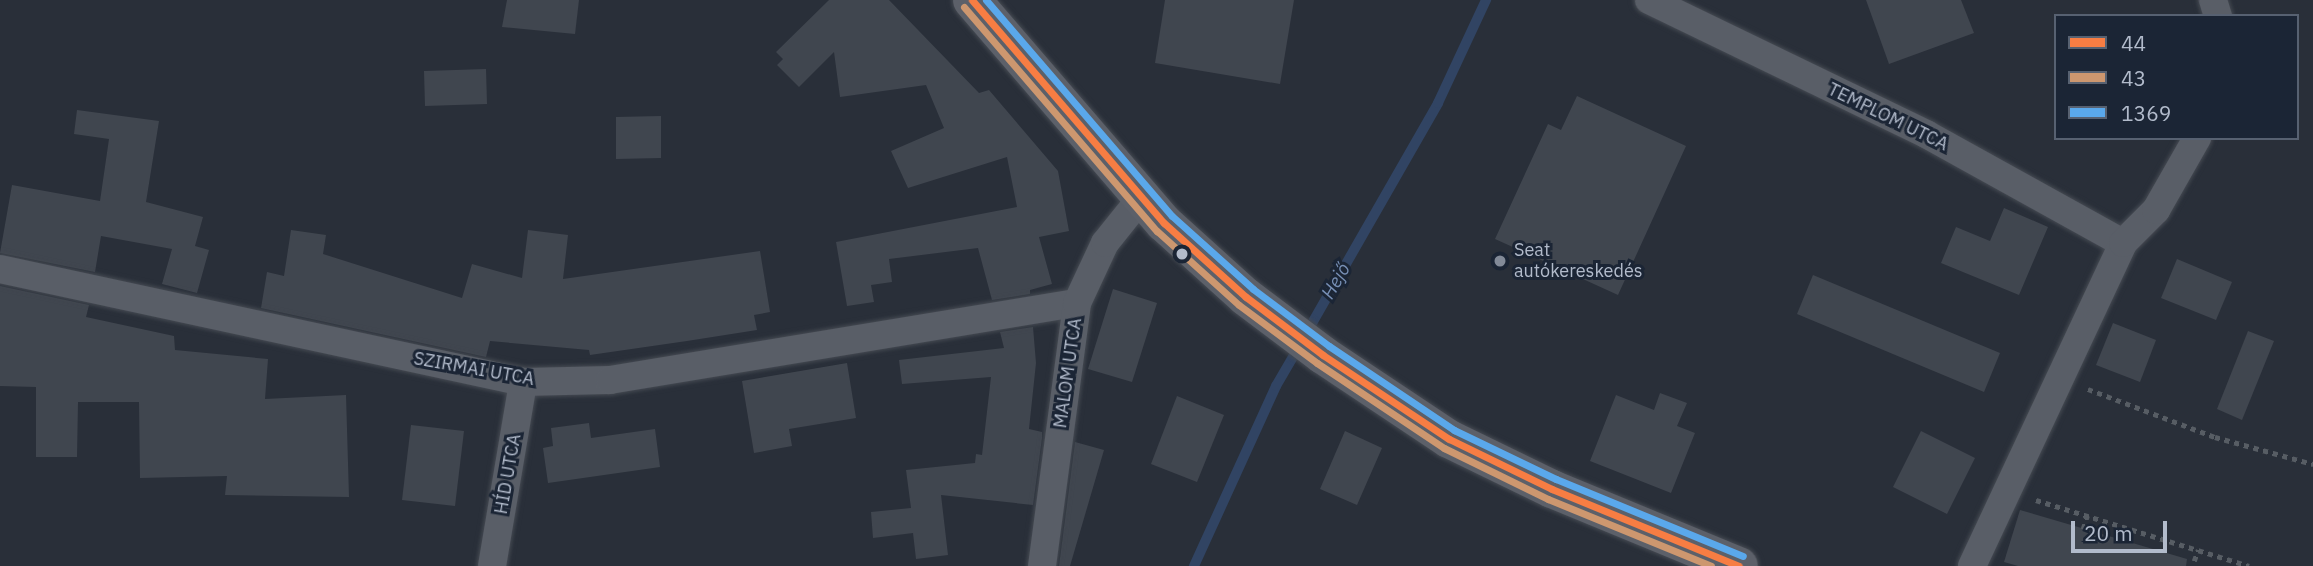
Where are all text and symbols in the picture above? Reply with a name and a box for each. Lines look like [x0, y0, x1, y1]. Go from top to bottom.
legend [2054, 14, 2299, 140]
text: 44 [2121, 29, 2146, 57]
text: 43 [2121, 64, 2146, 92]
street label: TEMPLOM UTCA [1824, 79, 1952, 155]
text: 1369 [2121, 99, 2171, 127]
place label: Seat autókereskedés [1514, 240, 1643, 282]
unlabelled marker [1175, 247, 1189, 261]
marker: Seat autókereskedés [1492, 253, 1508, 269]
water label: Hejő [1317, 259, 1355, 303]
street label: MALOM UTCA [1050, 316, 1086, 430]
street label: SZIRMAI UTCA [412, 348, 536, 390]
street label: HÍD UTCA [490, 432, 526, 516]
scale bar [2075, 506, 2171, 550]
text: 20 m [2084, 519, 2133, 547]

